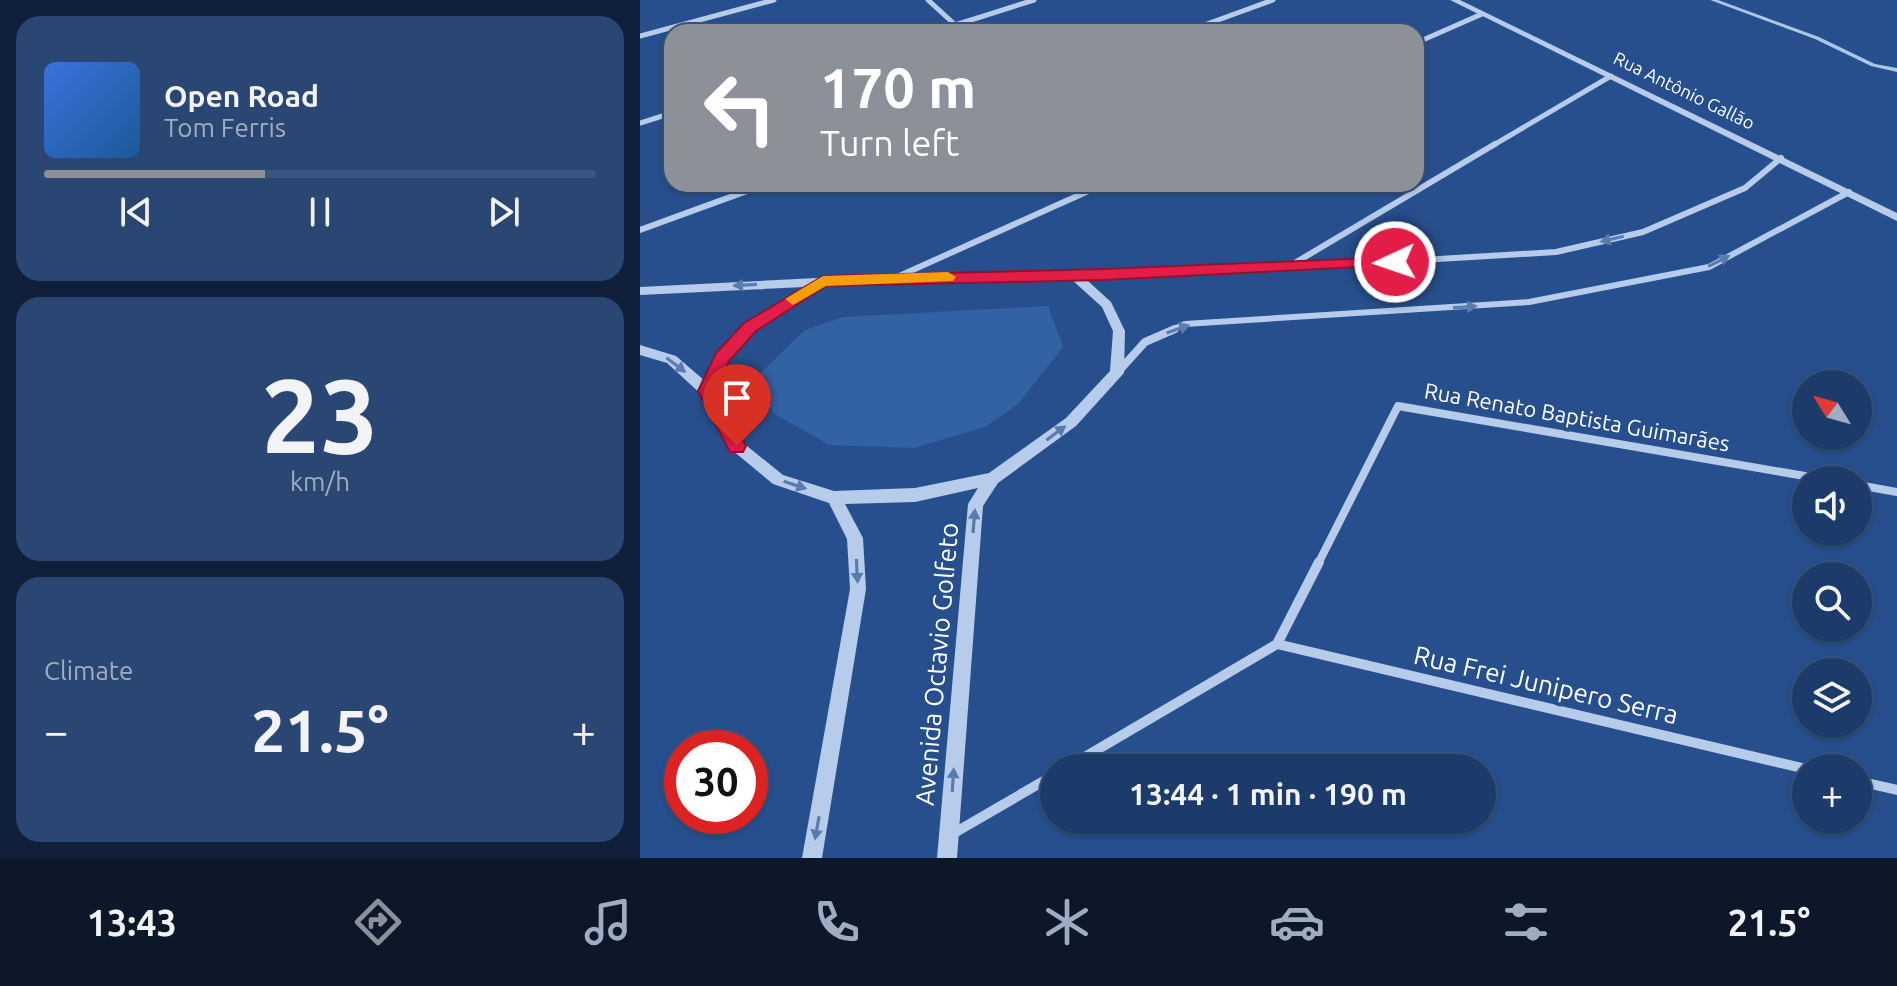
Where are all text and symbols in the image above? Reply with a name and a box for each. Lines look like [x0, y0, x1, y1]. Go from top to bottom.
street label: Rua Antônio Gallão [1611, 47, 1758, 133]
icon: left [688, 56, 792, 160]
text: 170 m [820, 56, 976, 119]
text: Open Road [164, 79, 319, 113]
text: Tom Ferris [164, 113, 286, 142]
text: Turn left [820, 122, 959, 163]
icon: previous [114, 190, 158, 234]
icon: pause [298, 190, 342, 234]
icon: next [482, 190, 526, 234]
position arrow [1353, 220, 1437, 304]
one-way arrow [1599, 233, 1624, 246]
one-way arrow [1708, 254, 1731, 268]
one-way arrow [732, 279, 757, 292]
one-way arrow [1453, 300, 1478, 313]
one-way arrow [1166, 322, 1190, 334]
text: 23 [261, 356, 379, 473]
one-way arrow [665, 357, 687, 373]
pin [703, 364, 771, 446]
north arrow [1792, 370, 1872, 450]
map controls [1792, 370, 1872, 834]
icon: arrive [715, 376, 759, 420]
street label: Rua Renato Baptista Guimarães [1422, 377, 1732, 456]
one-way arrow [1045, 425, 1067, 441]
button: sound [1792, 466, 1872, 546]
text: km/h [290, 467, 350, 496]
one-way arrow [783, 480, 807, 492]
one-way arrow [968, 508, 981, 533]
street label: Avenida Octavio Golfeto [910, 521, 963, 807]
one-way arrow [850, 559, 863, 584]
button: search [1792, 562, 1872, 642]
street label: Rua Frei Junipero Serra [1411, 640, 1681, 729]
text: Climate [44, 656, 133, 685]
button: layers [1792, 658, 1872, 738]
text: 21.5° [251, 696, 389, 763]
text: − [44, 706, 69, 755]
text: + [571, 706, 596, 755]
speed limit sign: 30 [664, 730, 768, 834]
button: + [1792, 754, 1872, 834]
one-way arrow [947, 767, 960, 792]
text: 13:44 · 1 min · 190 m [1129, 777, 1407, 811]
one-way arrow [811, 816, 823, 841]
icon: directions [350, 894, 406, 950]
icon: music [580, 894, 636, 950]
icon: phone [809, 894, 865, 950]
icon: climate [1039, 894, 1095, 950]
icon: car [1269, 894, 1325, 950]
icon: filters [1498, 894, 1554, 950]
text: 13:43 [87, 902, 177, 943]
text: 21.5° [1728, 902, 1810, 943]

